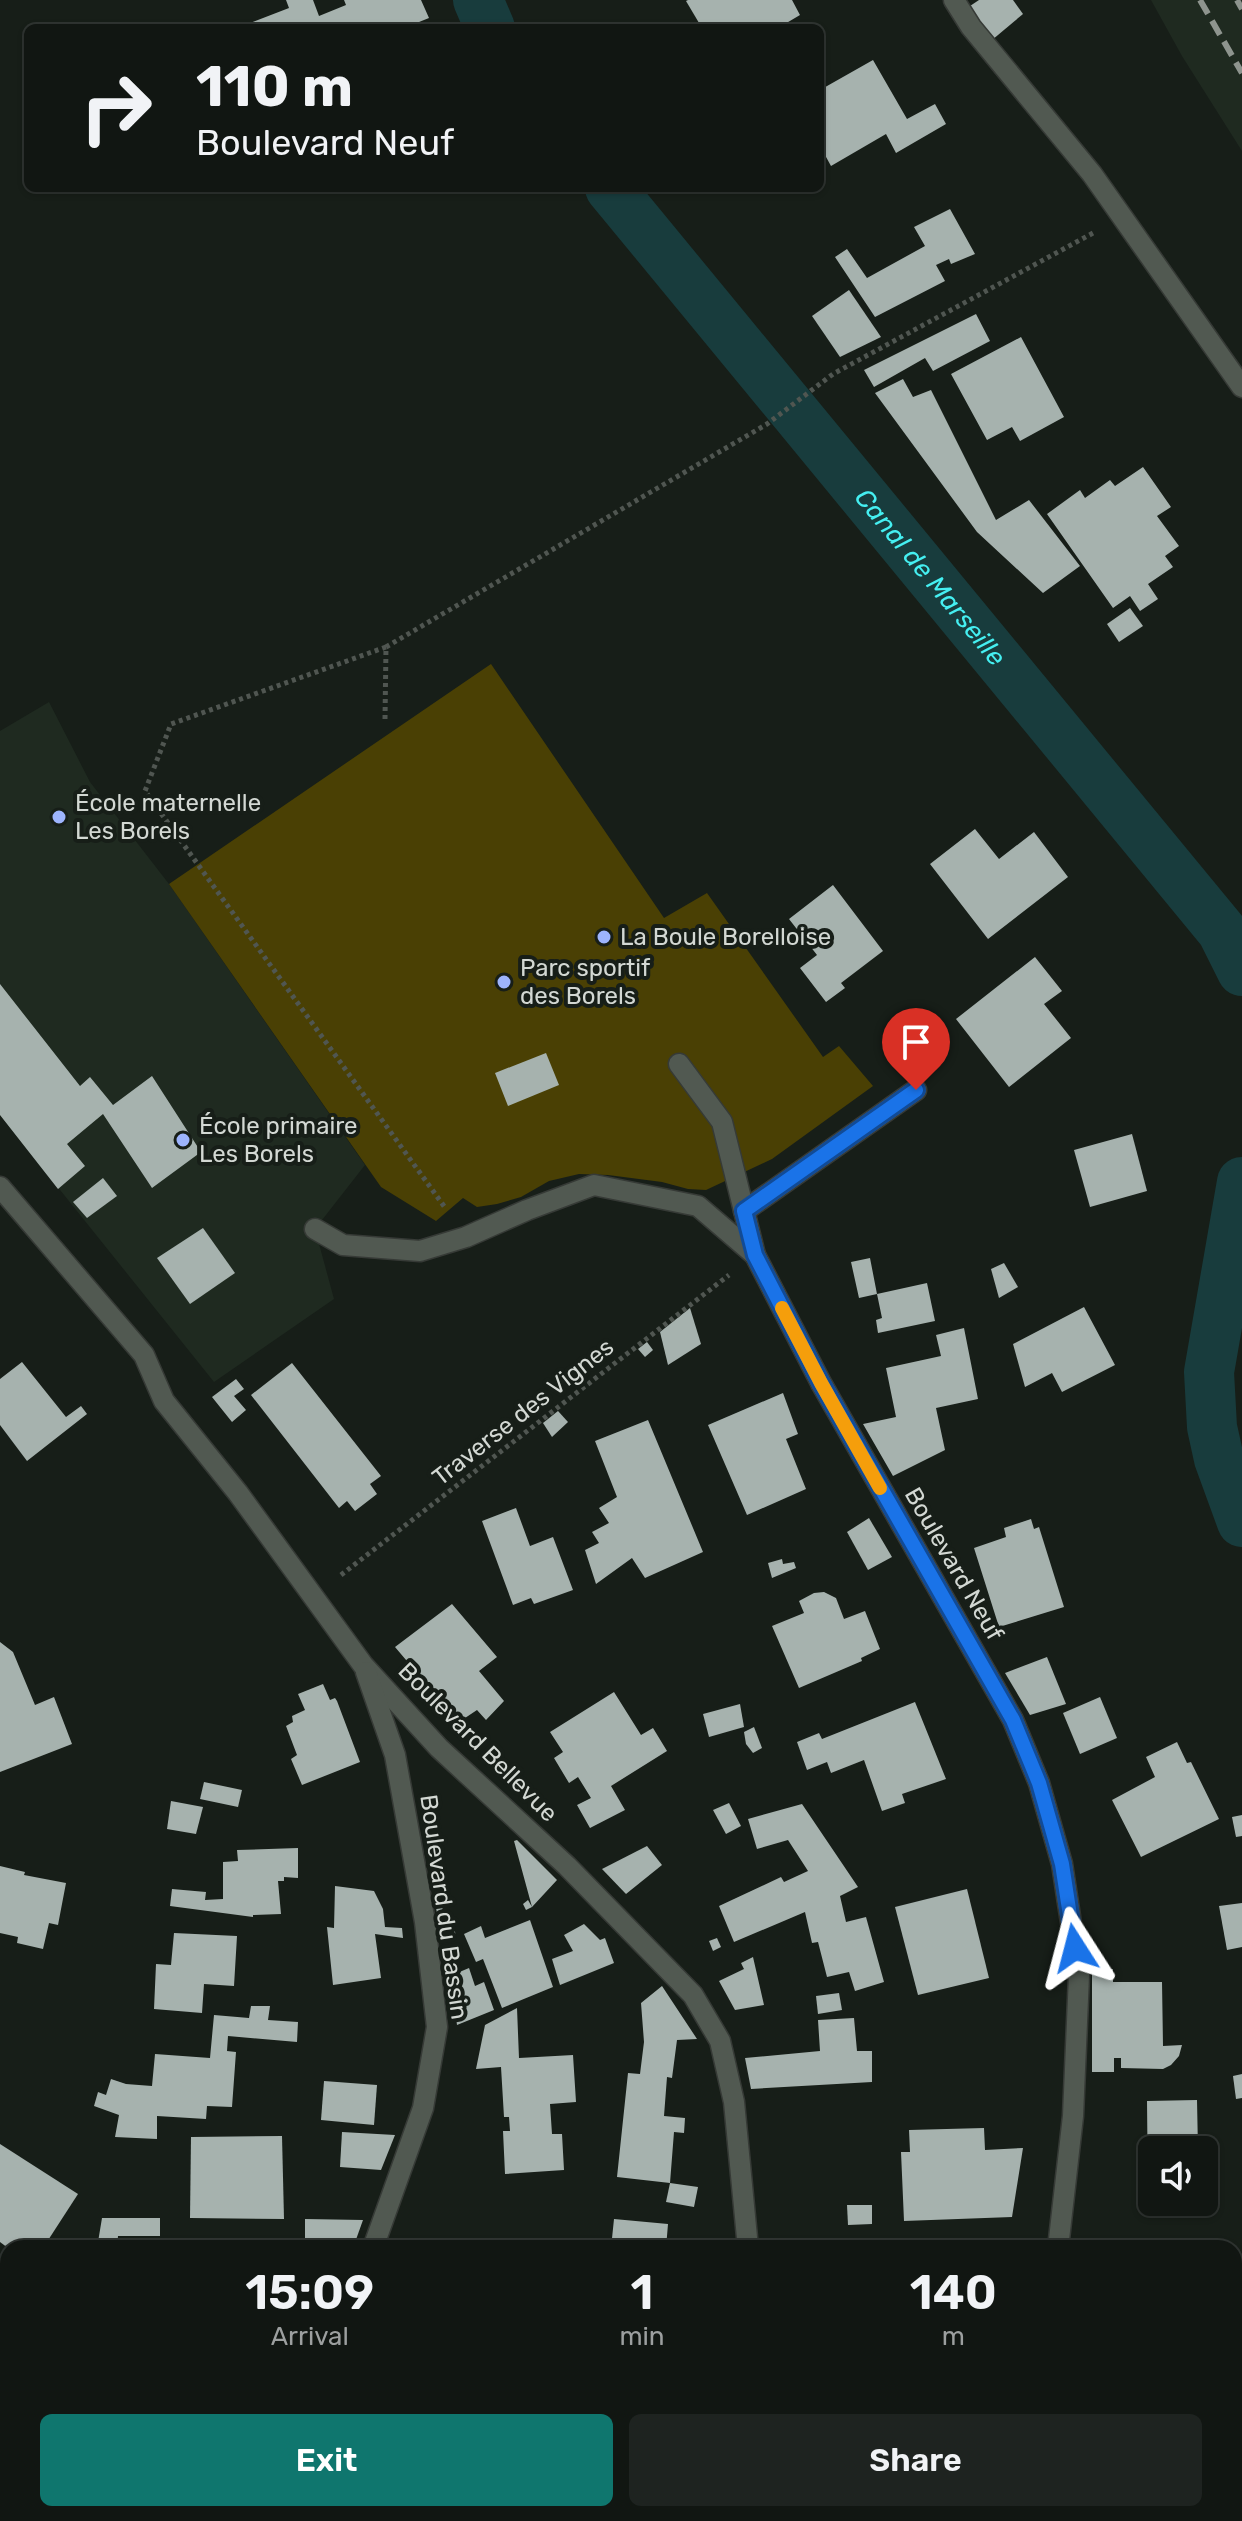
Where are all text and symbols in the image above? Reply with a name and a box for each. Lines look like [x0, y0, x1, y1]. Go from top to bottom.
text: 110 m [196, 54, 353, 120]
icon: right [64, 56, 168, 160]
text: Boulevard Neuf [196, 121, 454, 164]
water label: Canal de Marseille [848, 483, 1012, 673]
place label: École maternelle Les Borels [75, 789, 261, 845]
marker: École maternelle Les Borels [50, 808, 68, 826]
place label: La Boule Borelloise [620, 923, 831, 951]
marker: La Boule Borelloise [595, 928, 613, 946]
place label: Parc sportif des Borels [520, 954, 651, 1010]
marker: Parc sportif des Borels [495, 973, 513, 991]
pin [882, 1008, 950, 1090]
icon: arrive [894, 1020, 938, 1064]
place label: École primaire Les Borels [199, 1112, 358, 1168]
marker: École primaire Les Borels [174, 1131, 192, 1149]
street label: Traverse des Vignes [427, 1333, 619, 1491]
street label: Boulevard Neuf [899, 1483, 1010, 1646]
street label: Boulevard Bellevue [393, 1657, 563, 1827]
street label: Boulevard du Bassin [414, 1793, 474, 2021]
position arrow [1033, 1906, 1117, 1990]
map controls [1138, 2136, 1218, 2216]
button: sound [1138, 2136, 1218, 2216]
text: 15:09 [245, 2264, 374, 2321]
text: 1 [631, 2264, 654, 2321]
text: 140 [910, 2264, 997, 2321]
text: Arrival [271, 2321, 349, 2352]
text: min [619, 2321, 665, 2352]
text: m [942, 2321, 965, 2352]
button: Exit [40, 2414, 613, 2506]
button: Share [629, 2414, 1202, 2506]

